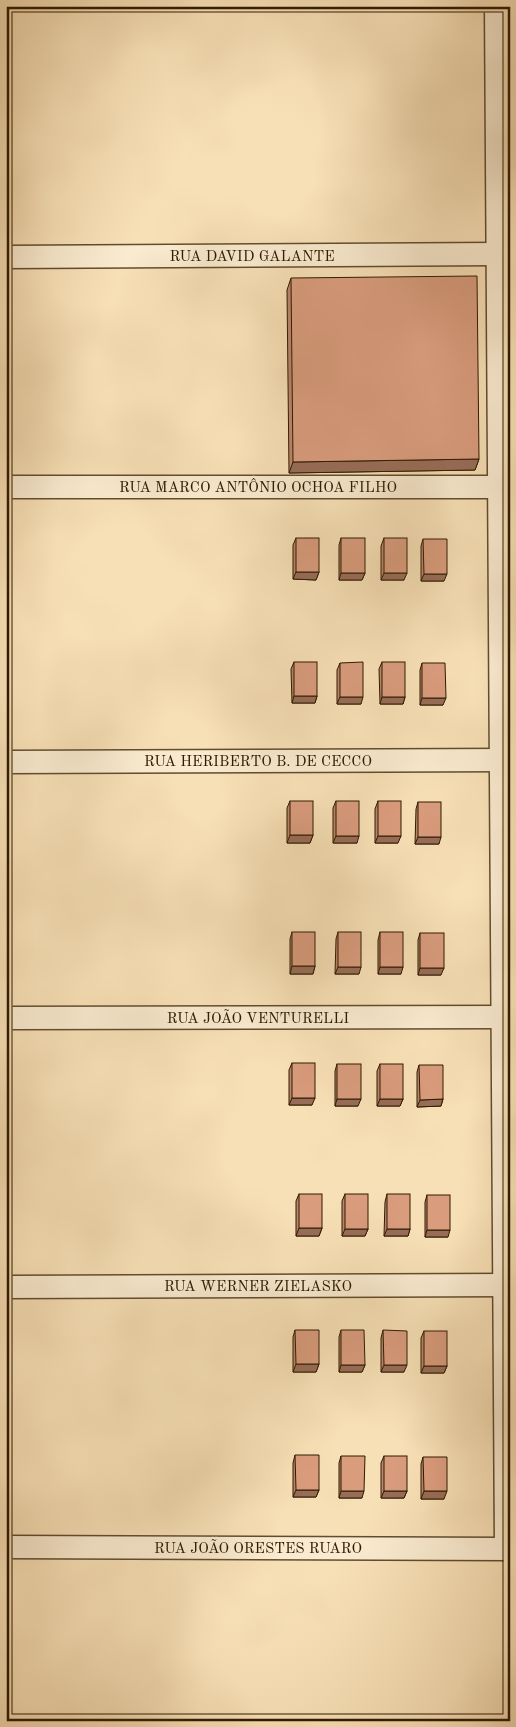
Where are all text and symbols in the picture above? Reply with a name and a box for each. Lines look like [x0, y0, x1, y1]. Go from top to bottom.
street label: RUA DAVID GALANTE [169, 250, 335, 265]
street label: RUA MARCO ANTÔNIO OCHOA FILHO [119, 478, 397, 496]
street label: RUA HERIBERTO B. DE CECCO [144, 755, 372, 770]
street label: RUA JOÃO VENTURELLI [167, 1009, 349, 1027]
street label: RUA WERNER ZIELASKO [164, 1280, 352, 1295]
street label: RUA JOÃO ORESTES RUARO [154, 1539, 362, 1557]

